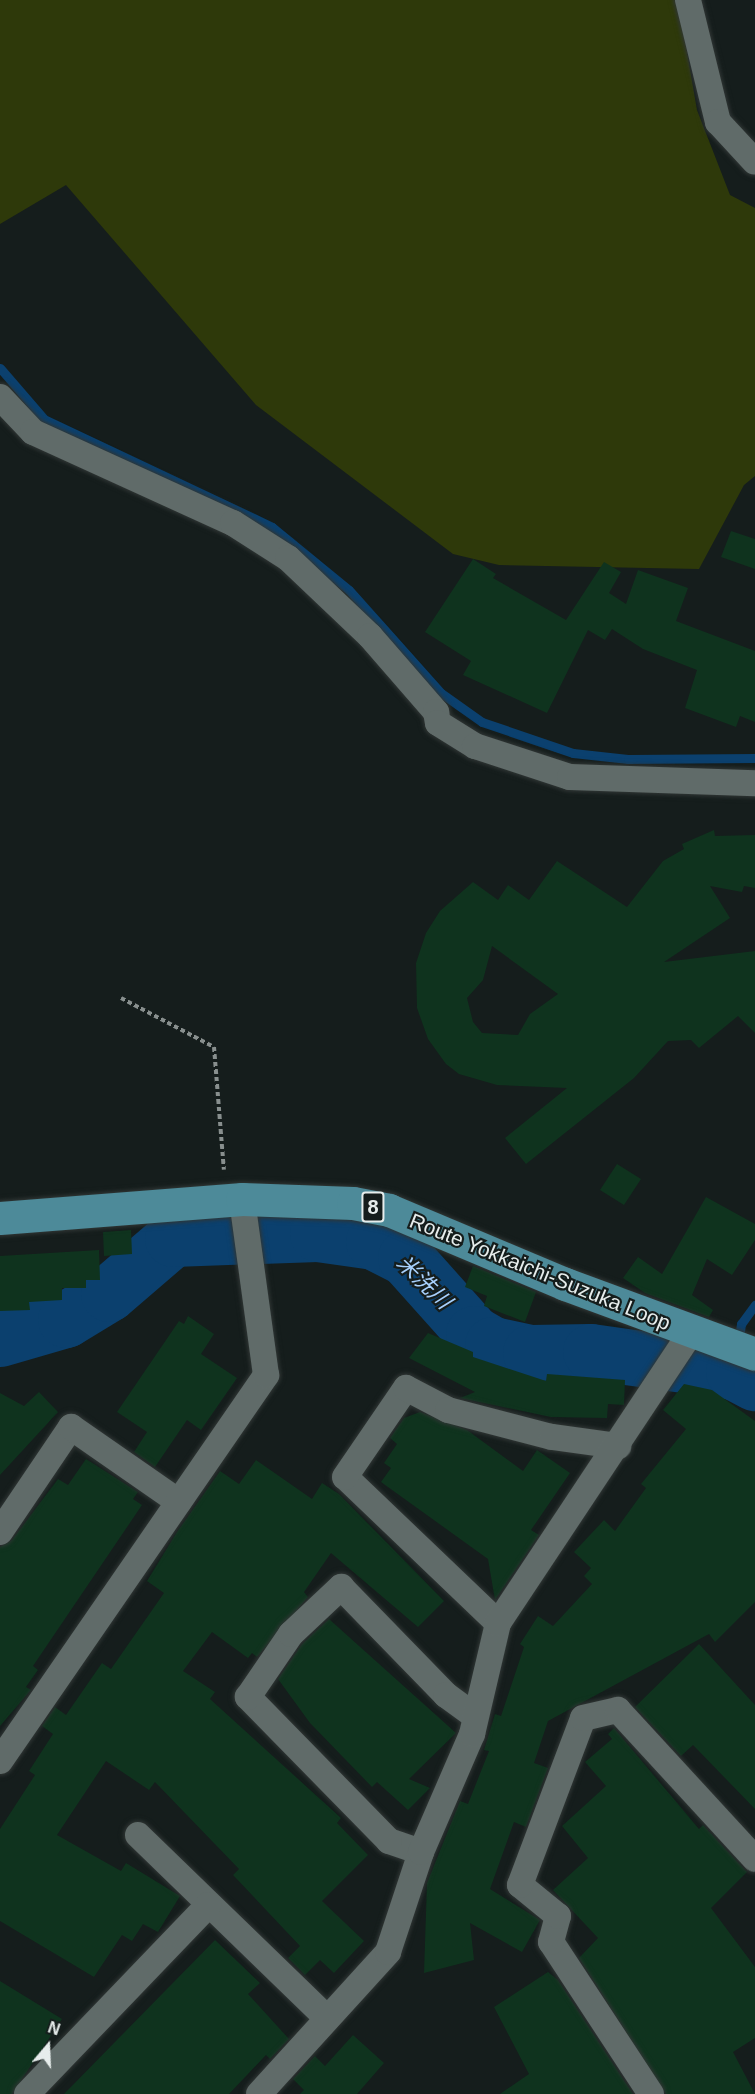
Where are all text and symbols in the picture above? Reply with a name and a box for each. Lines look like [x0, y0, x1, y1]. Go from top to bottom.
road number: 8 [361, 1190, 385, 1224]
street label: Route Yokkaichi-Suzuka Loop [406, 1208, 674, 1336]
water label: 米洗川 [391, 1250, 457, 1314]
north arrow [18, 2016, 78, 2076]
text: N [46, 2019, 62, 2038]

